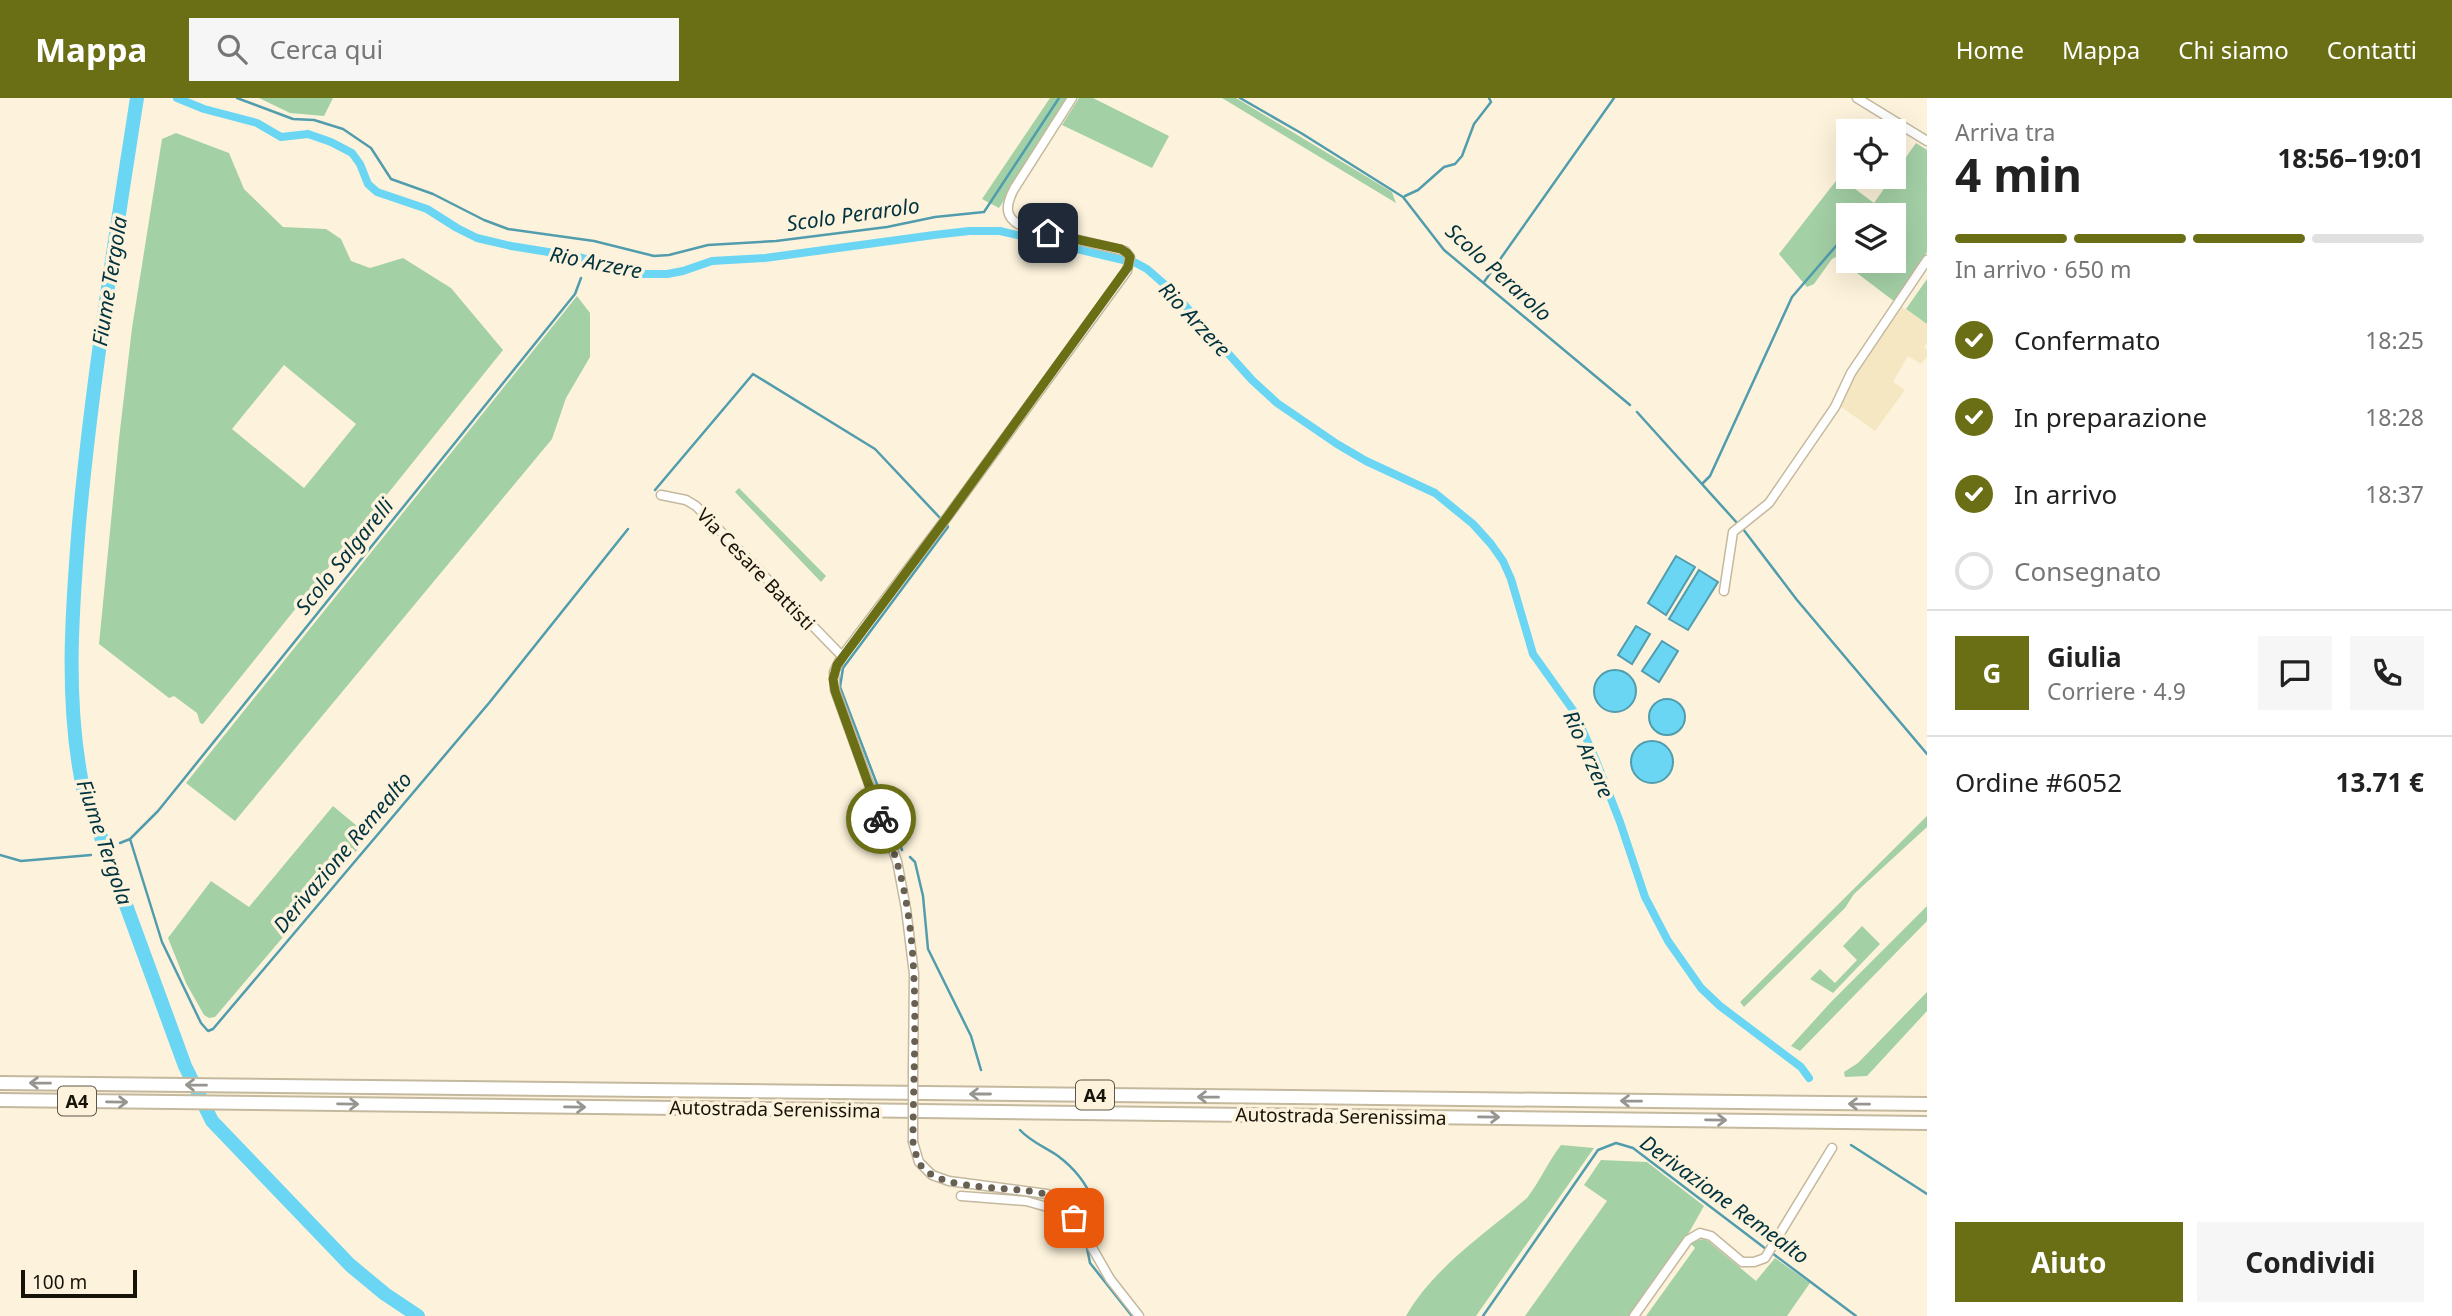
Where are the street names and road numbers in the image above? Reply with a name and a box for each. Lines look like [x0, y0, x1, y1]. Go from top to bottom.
street label: Via Cesare Battisti [691, 502, 821, 636]
road number: A4 [1076, 1080, 1114, 1110]
road number: A4 [58, 1086, 96, 1116]
street label: Autostrada Serenissima [669, 1094, 881, 1124]
street label: Autostrada Serenissima [1235, 1101, 1447, 1131]

